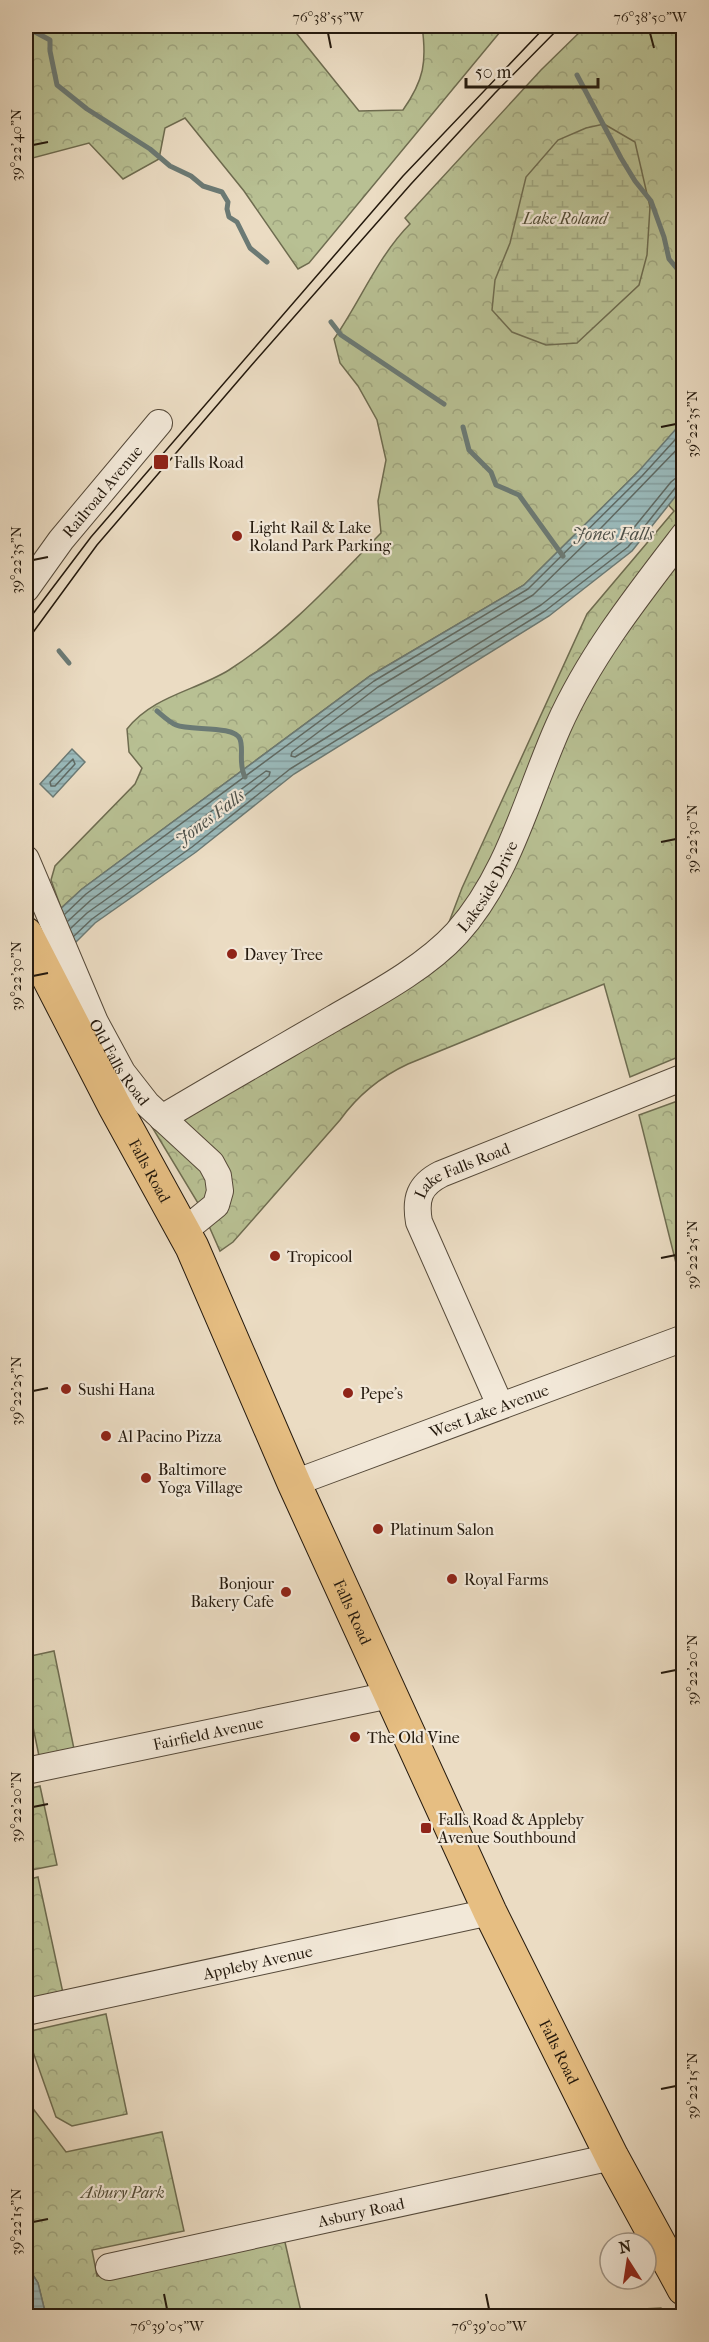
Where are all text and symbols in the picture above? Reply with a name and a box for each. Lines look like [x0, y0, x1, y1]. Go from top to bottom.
text: 76°38'55"W [292, 8, 365, 26]
text: 76°38'50"W [614, 8, 688, 26]
scale bar [466, 51, 598, 89]
text: 50 m [475, 62, 512, 83]
text: 39°22'40"N [7, 108, 25, 181]
park label: Lake Roland [522, 209, 609, 228]
text: 39°22'35"N [683, 389, 701, 458]
street label: Railroad Avenue [58, 441, 146, 541]
marker: Falls Road [152, 453, 170, 471]
place label: Falls Road [174, 453, 244, 472]
place label: Light Rail & Lake Roland Park Parking [249, 518, 392, 555]
water label: Jones Falls [572, 524, 654, 545]
text: 39°22'35"N [7, 525, 25, 594]
marker: Light Rail & Lake Roland Park Parking [230, 529, 244, 543]
water label: Jones Falls [171, 785, 249, 851]
text: 39°22'30"N [683, 804, 701, 874]
street label: Lakeside Drive [453, 838, 521, 936]
text: 39°22'30"N [7, 941, 25, 1011]
place label: Davey Tree [244, 945, 323, 964]
marker: Davey Tree [225, 947, 239, 961]
street label: Old Falls Road [85, 1015, 154, 1109]
street label: Falls Road [125, 1135, 175, 1206]
street label: Lake Falls Road [410, 1138, 513, 1201]
text: 39°22'25"N [683, 1220, 701, 1290]
place label: Tropicool [287, 1247, 353, 1266]
marker: Tropicool [268, 1249, 282, 1263]
text: 39°22'25"N [7, 1356, 25, 1426]
place label: Sushi Hana [78, 1380, 156, 1399]
street label: West Lake Avenue [426, 1380, 551, 1442]
marker: Sushi Hana [59, 1382, 73, 1396]
place label: Pepe's [360, 1384, 403, 1403]
marker: Pepe's [341, 1386, 355, 1400]
place label: Al Pacino Pizza [117, 1427, 222, 1446]
marker: Al Pacino Pizza [99, 1429, 113, 1443]
place label: Baltimore Yoga Village [157, 1460, 243, 1497]
marker: Baltimore Yoga Village [139, 1471, 153, 1485]
place label: Platinum Salon [390, 1520, 495, 1539]
marker: Platinum Salon [371, 1522, 385, 1536]
place label: Royal Farms [464, 1570, 549, 1589]
marker: Royal Farms [445, 1572, 459, 1586]
place label: Bonjour Bakery Cafe [190, 1574, 274, 1611]
street label: Falls Road [330, 1576, 376, 1648]
marker: Bonjour Bakery Cafe [279, 1585, 293, 1599]
text: 39°22'20"N [683, 1634, 701, 1706]
street label: Fairfield Avenue [151, 1712, 265, 1754]
place label: The Old Vine [367, 1728, 460, 1747]
marker: The Old Vine [348, 1730, 362, 1744]
text: 39°22'20"N [7, 1771, 25, 1843]
place label: Falls Road & Appleby Avenue Southbound [437, 1810, 584, 1847]
marker: Falls Road & Appleby Avenue Southbound [419, 1821, 433, 1835]
street label: Appleby Avenue [200, 1941, 314, 1983]
street label: Falls Road [535, 2016, 584, 2087]
text: 39°22'15"N [683, 2052, 701, 2120]
park label: Asbury Park [79, 2183, 165, 2202]
text: 39°22'15"N [7, 2188, 25, 2256]
street label: Asbury Road [315, 2193, 406, 2231]
north arrow [598, 2231, 658, 2291]
text: N [617, 2236, 634, 2257]
text: 76°39'05"W [130, 2317, 205, 2335]
text: 76°39'00"W [451, 2317, 528, 2335]

